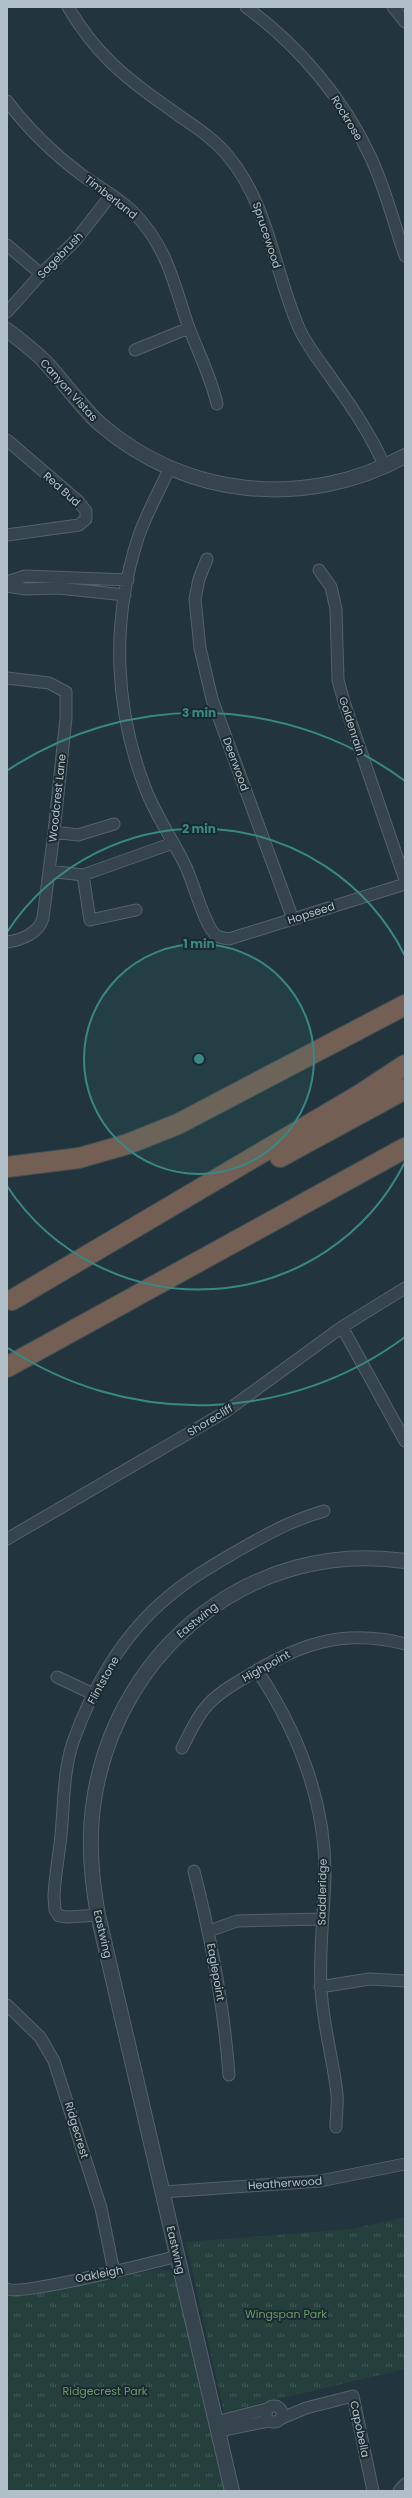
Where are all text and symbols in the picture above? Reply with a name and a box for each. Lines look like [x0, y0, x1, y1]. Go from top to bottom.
street label: Rockrose [327, 93, 367, 144]
street label: Timberland [81, 171, 141, 223]
street label: Sprucewood [249, 200, 285, 270]
street label: Sagebrush [34, 228, 86, 282]
street label: Canyon Vistas [37, 355, 102, 425]
street label: Red Bud [40, 468, 84, 510]
street label: Goldenrain [335, 695, 369, 757]
text: 3 min [182, 704, 216, 721]
street label: Deerwood [219, 735, 253, 793]
street label: Woodcrest Lane [44, 753, 70, 843]
text: 2 min [182, 820, 216, 837]
street label: Hopseed [285, 898, 337, 928]
text: 1 min [183, 935, 215, 952]
centre of rings [192, 1052, 206, 1066]
street label: Shorecliff [184, 1400, 236, 1440]
street label: Eastwing [173, 1598, 221, 1642]
street label: Highpoint [239, 1646, 293, 1686]
street label: Flintstone [83, 1653, 123, 1707]
street label: Saddleridge [313, 1858, 331, 1926]
street label: Eastwing [90, 1908, 116, 1960]
street label: Eaglepoint [203, 1942, 229, 2002]
street label: Ridgecrest [61, 2100, 93, 2160]
street label: Heatherwood [247, 2172, 323, 2194]
street label: Eastwing [163, 2224, 189, 2276]
street label: Oakleigh [74, 2262, 124, 2286]
park label: Wingspan Park [245, 2306, 327, 2322]
park label: Ridgecrest Park [63, 2383, 148, 2399]
street label: Capobella [346, 2399, 374, 2459]

